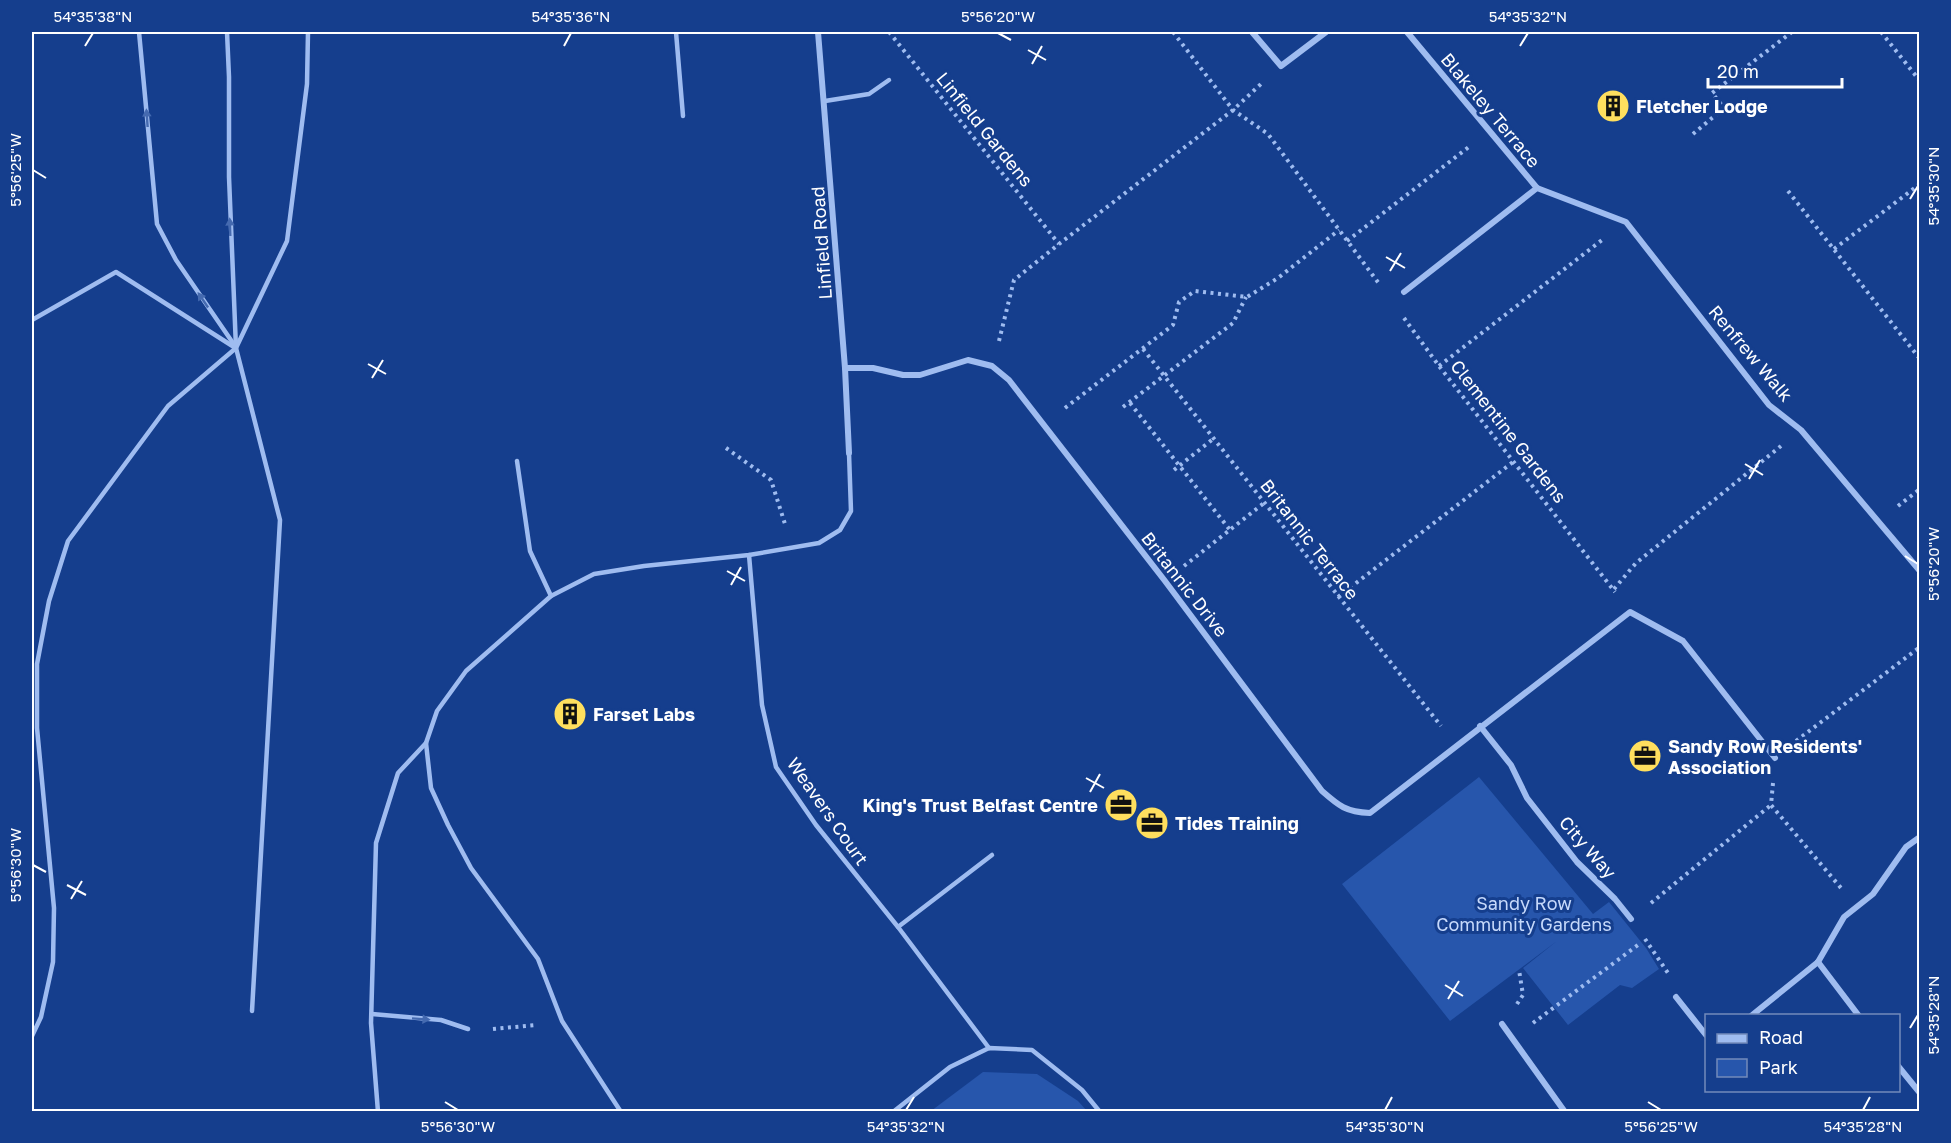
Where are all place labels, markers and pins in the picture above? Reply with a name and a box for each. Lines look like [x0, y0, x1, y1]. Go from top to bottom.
building icon: Fletcher Lodge [1595, 88, 1631, 124]
place label: Fletcher Lodge [1636, 95, 1768, 117]
building icon: Farset Labs [552, 696, 588, 732]
place label: Farset Labs [593, 703, 695, 725]
place label: Sandy Row Residents' Association [1668, 735, 1862, 778]
office icon: Sandy Row Residents' Association [1627, 738, 1663, 774]
office icon: King's Trust Belfast Centre [1103, 787, 1139, 823]
place label: King's Trust Belfast Centre [863, 794, 1098, 816]
office icon: Tides Training [1134, 805, 1170, 841]
place label: Tides Training [1175, 812, 1299, 834]

